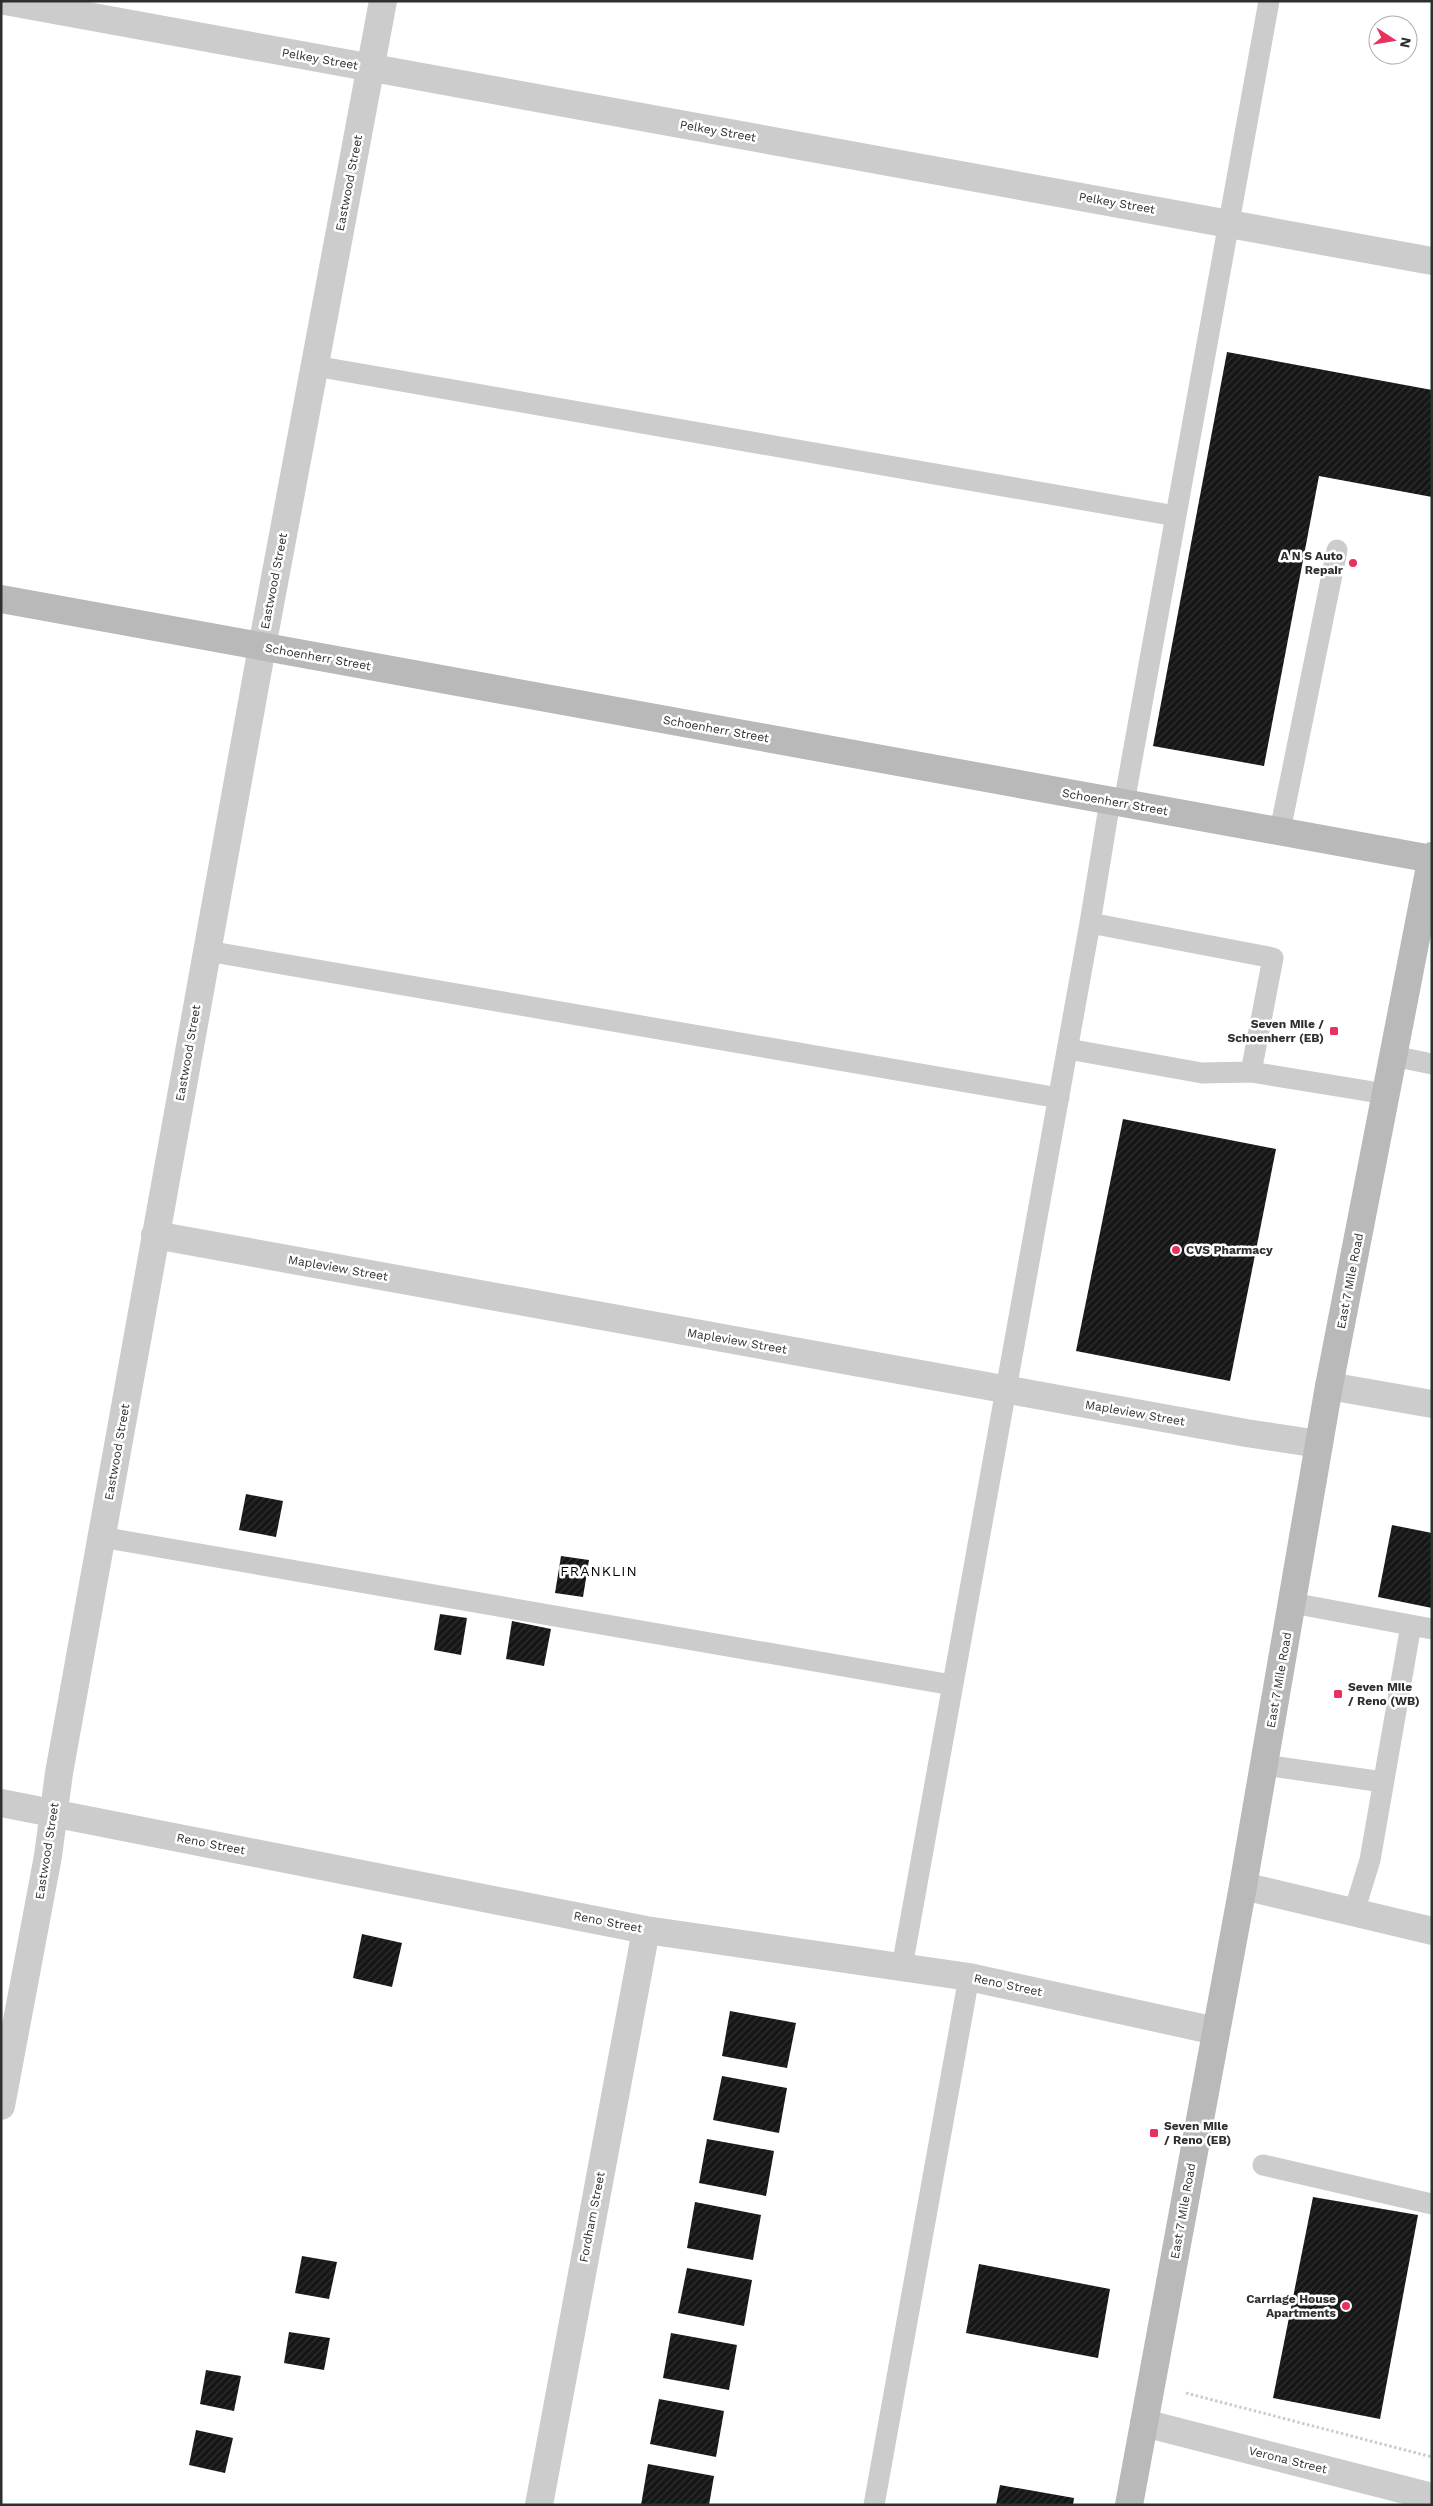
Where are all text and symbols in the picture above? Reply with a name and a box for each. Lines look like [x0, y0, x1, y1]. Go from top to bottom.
north arrow [1368, 15, 1418, 65]
text: N [1397, 36, 1415, 49]
street label: Pelkey Street [281, 45, 359, 73]
street label: Pelkey Street [679, 117, 757, 145]
street label: Eastwood Street [333, 134, 365, 232]
street label: Pelkey Street [1078, 189, 1156, 217]
street label: Eastwood Street [258, 532, 290, 630]
place label: A N S Auto Repair [1281, 549, 1344, 577]
marker: A N S Auto Repair [1347, 557, 1359, 569]
street label: Schoenherr Street [264, 641, 372, 673]
street label: Schoenherr Street [662, 713, 770, 745]
street label: Schoenherr Street [1061, 786, 1169, 818]
street label: Eastwood Street [173, 1004, 203, 1102]
place label: Seven Mile / Schoenherr (EB) [1228, 1017, 1324, 1045]
marker: Seven Mile / Schoenherr (EB) [1328, 1025, 1340, 1037]
street label: East 7 Mile Road [1334, 1232, 1366, 1330]
place label: CVS Pharmacy [1186, 1243, 1273, 1257]
marker: CVS Pharmacy [1170, 1244, 1182, 1256]
street label: Mapleview Street [287, 1252, 389, 1284]
street label: Mapleview Street [686, 1325, 788, 1357]
street label: Mapleview Street [1084, 1397, 1186, 1429]
street label: Eastwood Street [102, 1403, 132, 1501]
district label: FRANKLIN [560, 1563, 638, 1579]
street label: East 7 Mile Road [1264, 1631, 1294, 1729]
place label: Seven Mile / Reno (WB) [1348, 1680, 1420, 1708]
marker: Seven Mile / Reno (WB) [1332, 1688, 1344, 1700]
street label: Eastwood Street [32, 1802, 62, 1900]
street label: Reno Street [176, 1830, 246, 1858]
street label: Reno Street [573, 1908, 643, 1936]
street label: Reno Street [973, 1971, 1043, 1999]
place label: Seven Mile / Reno (EB) [1164, 2119, 1231, 2147]
marker: Seven Mile / Reno (EB) [1148, 2127, 1160, 2139]
street label: East 7 Mile Road [1168, 2162, 1198, 2260]
street label: Fordham Street [576, 2171, 608, 2263]
place label: Carriage House Apartments [1246, 2292, 1337, 2320]
marker: Carriage House Apartments [1340, 2300, 1352, 2312]
street label: Verona Street [1247, 2444, 1329, 2476]

